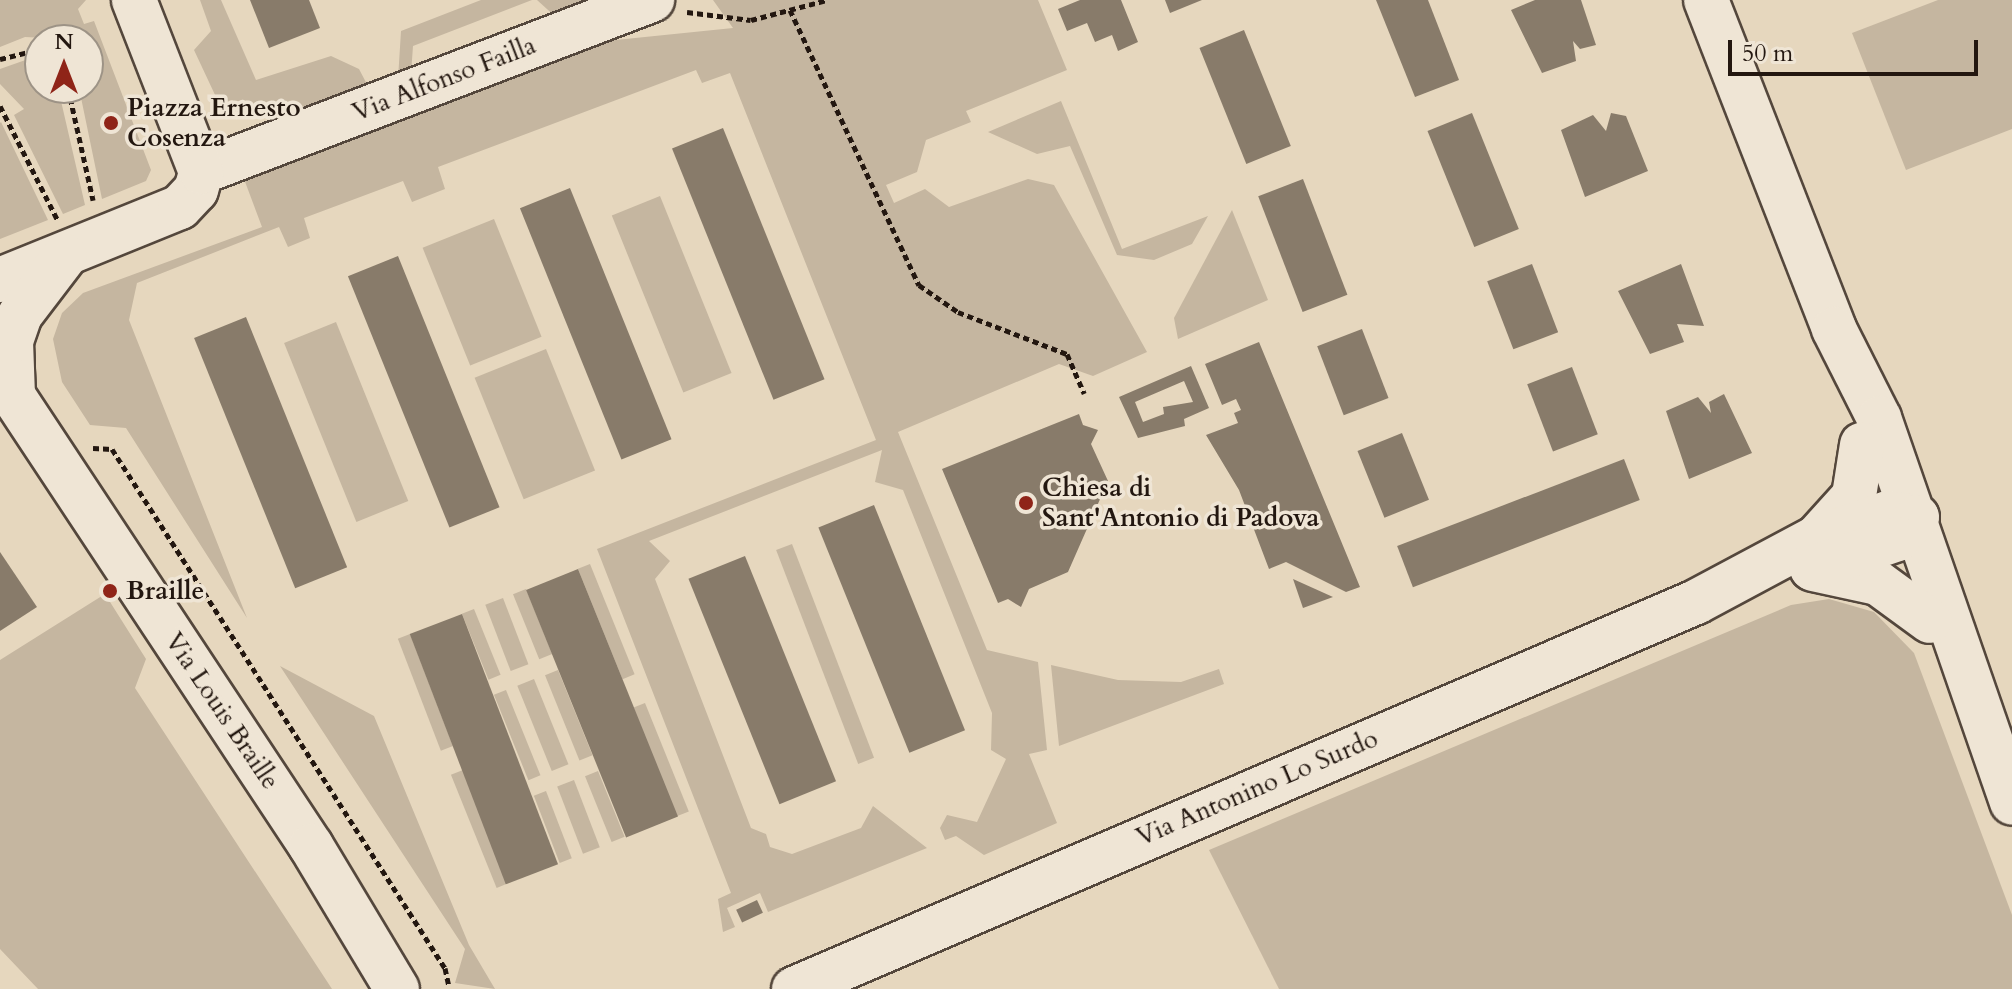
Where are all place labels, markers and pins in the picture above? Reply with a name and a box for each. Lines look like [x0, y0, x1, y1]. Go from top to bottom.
place label: Piazza Ernesto Cosenza [127, 92, 301, 154]
marker: Piazza Ernesto Cosenza [102, 114, 120, 132]
place label: Chiesa di Sant'Antonio di Padova [1042, 472, 1319, 534]
marker: Chiesa di Sant'Antonio di Padova [1017, 494, 1035, 512]
place label: Braille [126, 575, 204, 607]
marker: Braille [101, 582, 119, 600]

